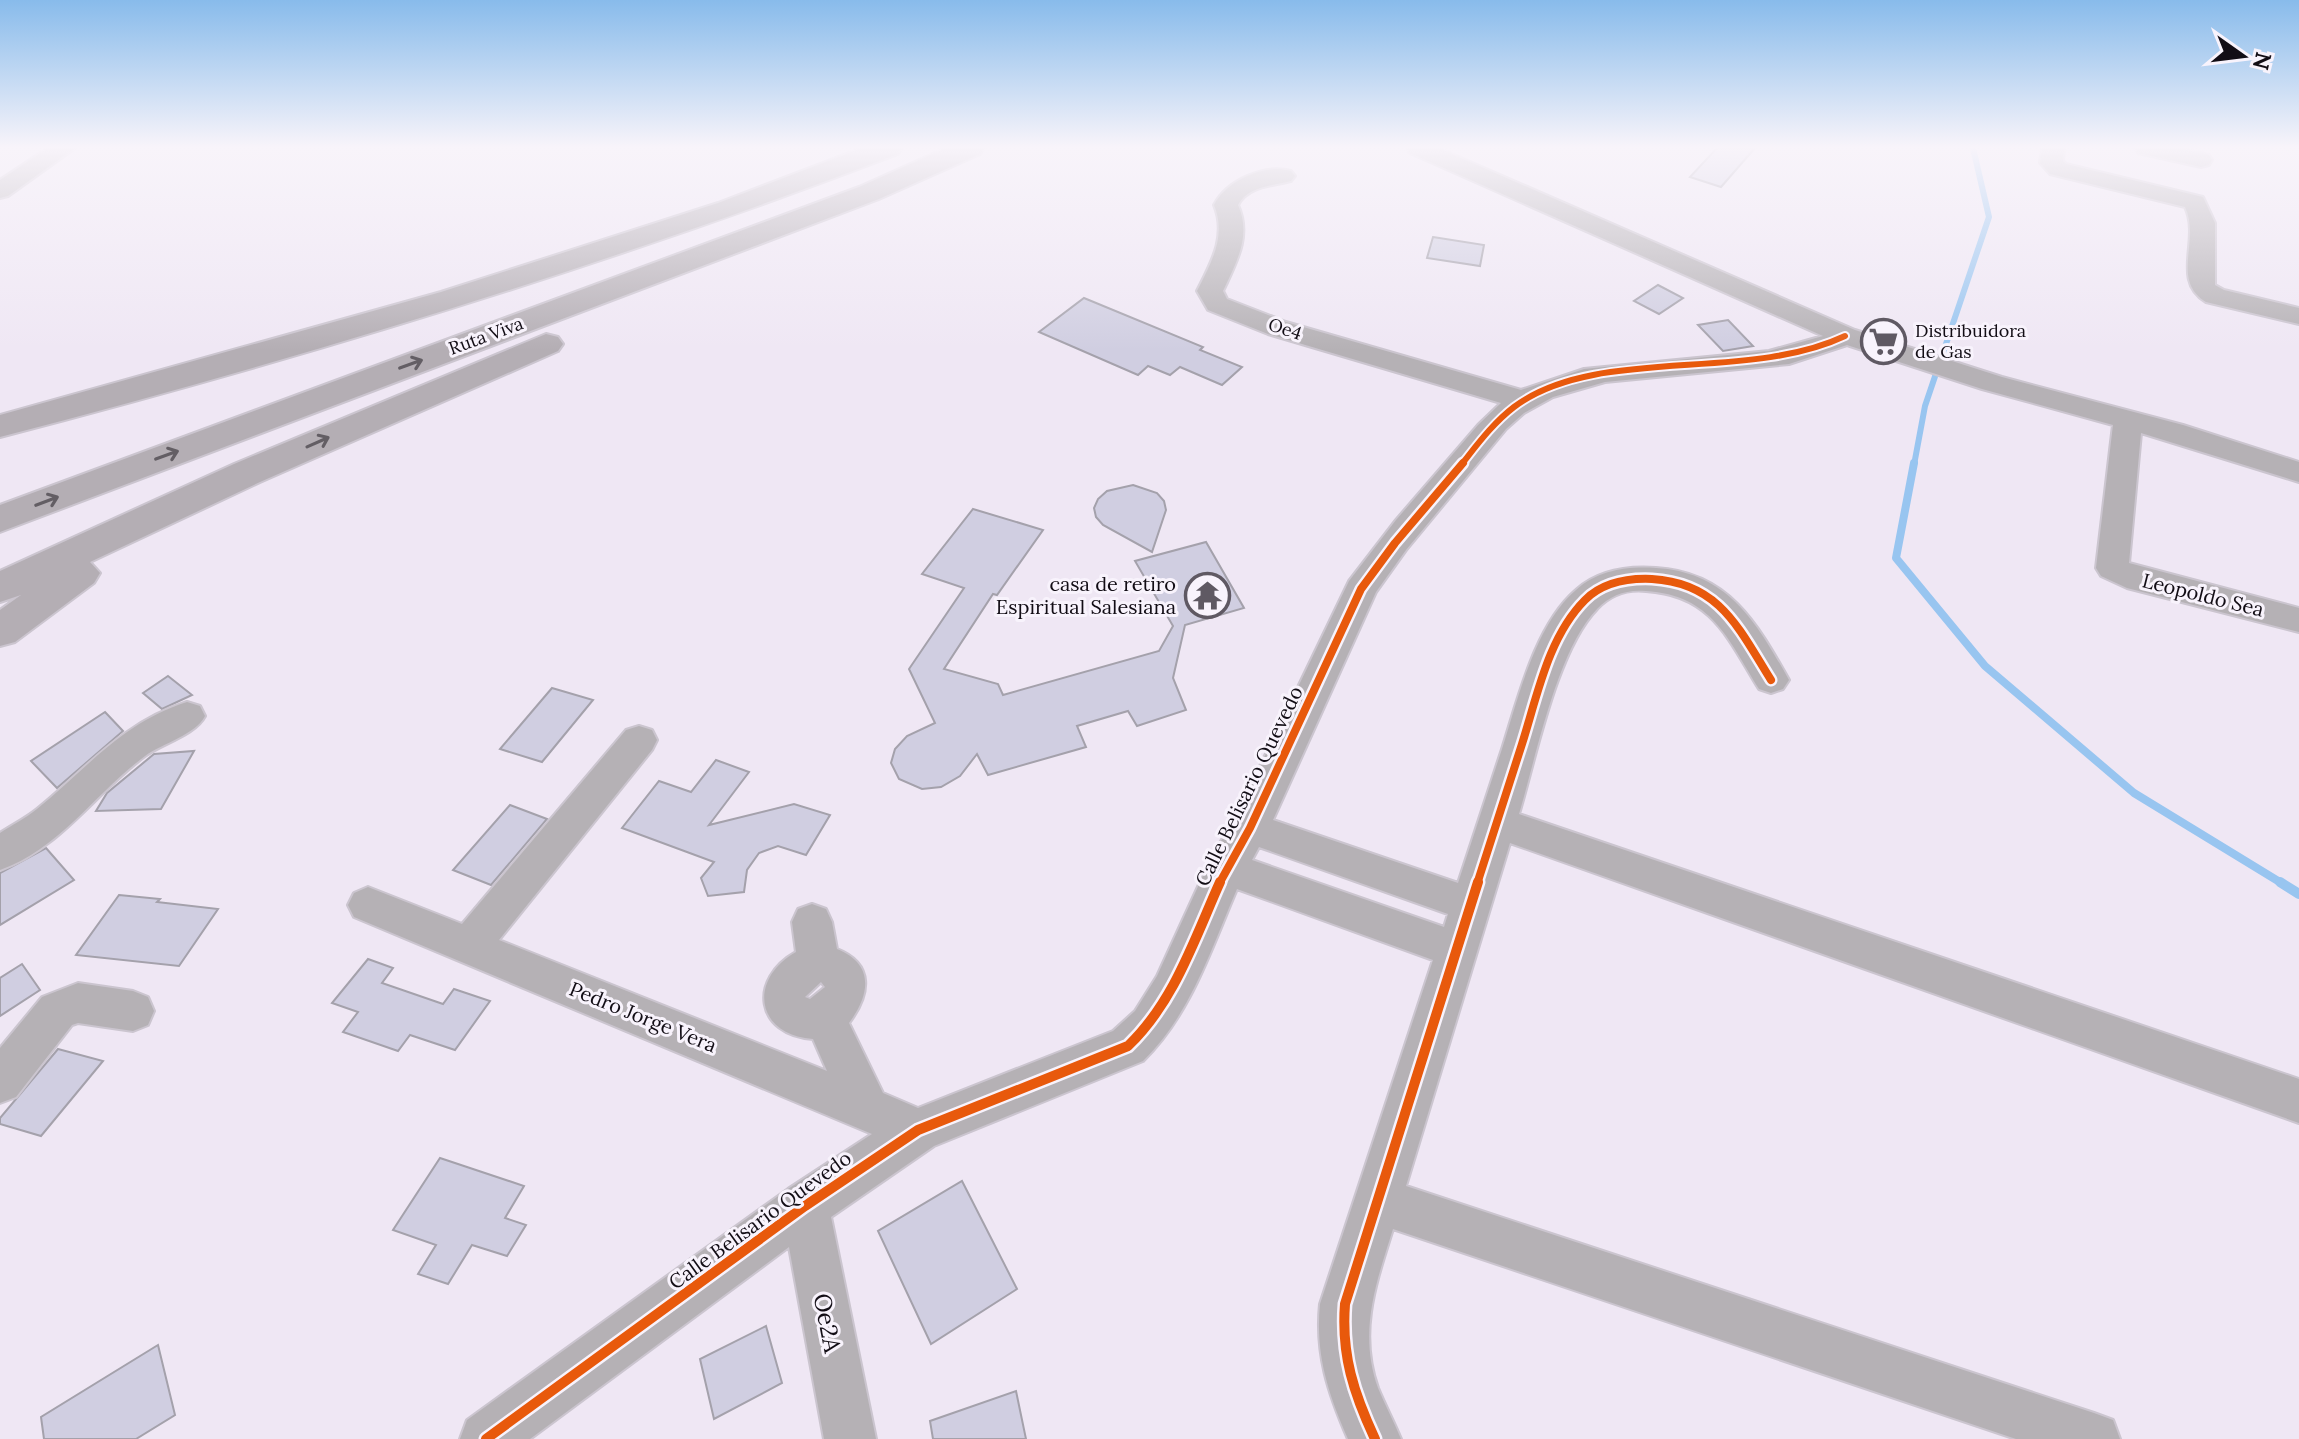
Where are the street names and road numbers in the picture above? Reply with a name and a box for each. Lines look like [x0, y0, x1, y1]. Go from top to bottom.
street label: Ruta Viva [445, 311, 526, 360]
street label: Oe4 [1266, 312, 1305, 345]
street label: Leopoldo Sea [2140, 567, 2267, 622]
street label: Calle Belisario Quevedo [1189, 682, 1308, 890]
street label: Pedro Jorge Vera [566, 976, 721, 1057]
street label: Calle Belisario Quevedo [664, 1145, 856, 1294]
street label: Oe2A [807, 1291, 849, 1356]

